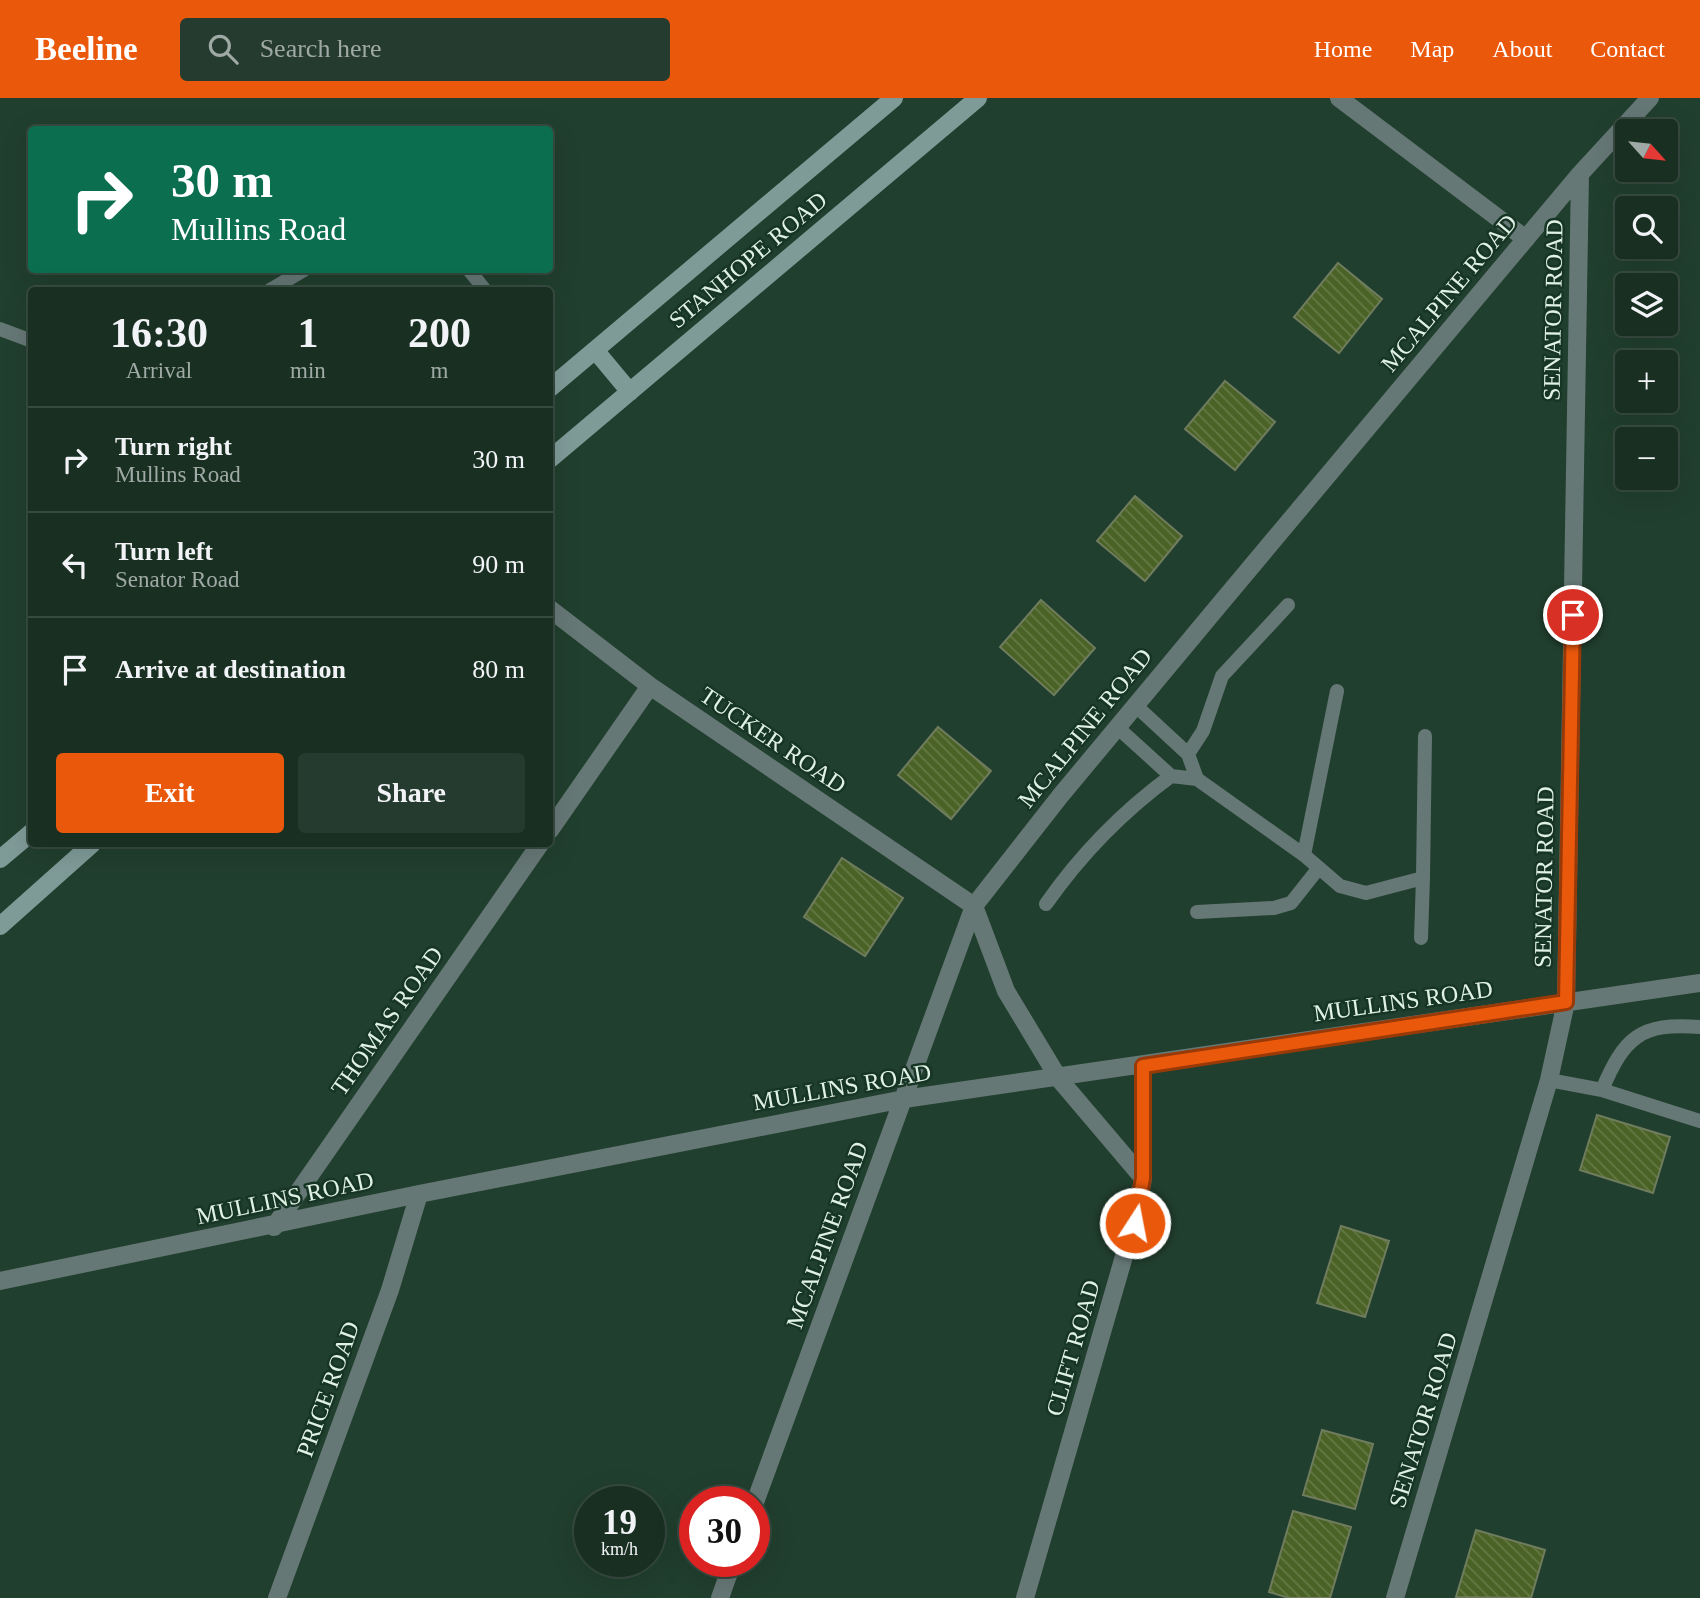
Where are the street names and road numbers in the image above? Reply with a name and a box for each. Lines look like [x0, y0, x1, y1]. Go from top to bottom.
street label: STANHOPE ROAD [664, 187, 832, 333]
street label: MCALPINE ROAD [1376, 209, 1522, 377]
street label: SENATOR ROAD [1538, 219, 1568, 401]
street label: MCALPINE ROAD [1013, 643, 1157, 813]
street label: TUCKER ROAD [695, 682, 851, 798]
street label: SENATOR ROAD [1529, 786, 1559, 968]
street label: THOMAS ROAD [326, 942, 448, 1100]
street label: MULLINS ROAD [1312, 976, 1494, 1026]
street label: MULLINS ROAD [751, 1059, 933, 1115]
street label: MCALPINE ROAD [781, 1138, 873, 1332]
street label: MULLINS ROAD [194, 1167, 376, 1229]
street label: CLIFT ROAD [1041, 1277, 1105, 1419]
street label: PRICE ROAD [291, 1318, 365, 1460]
street label: SENATOR ROAD [1384, 1329, 1462, 1511]

